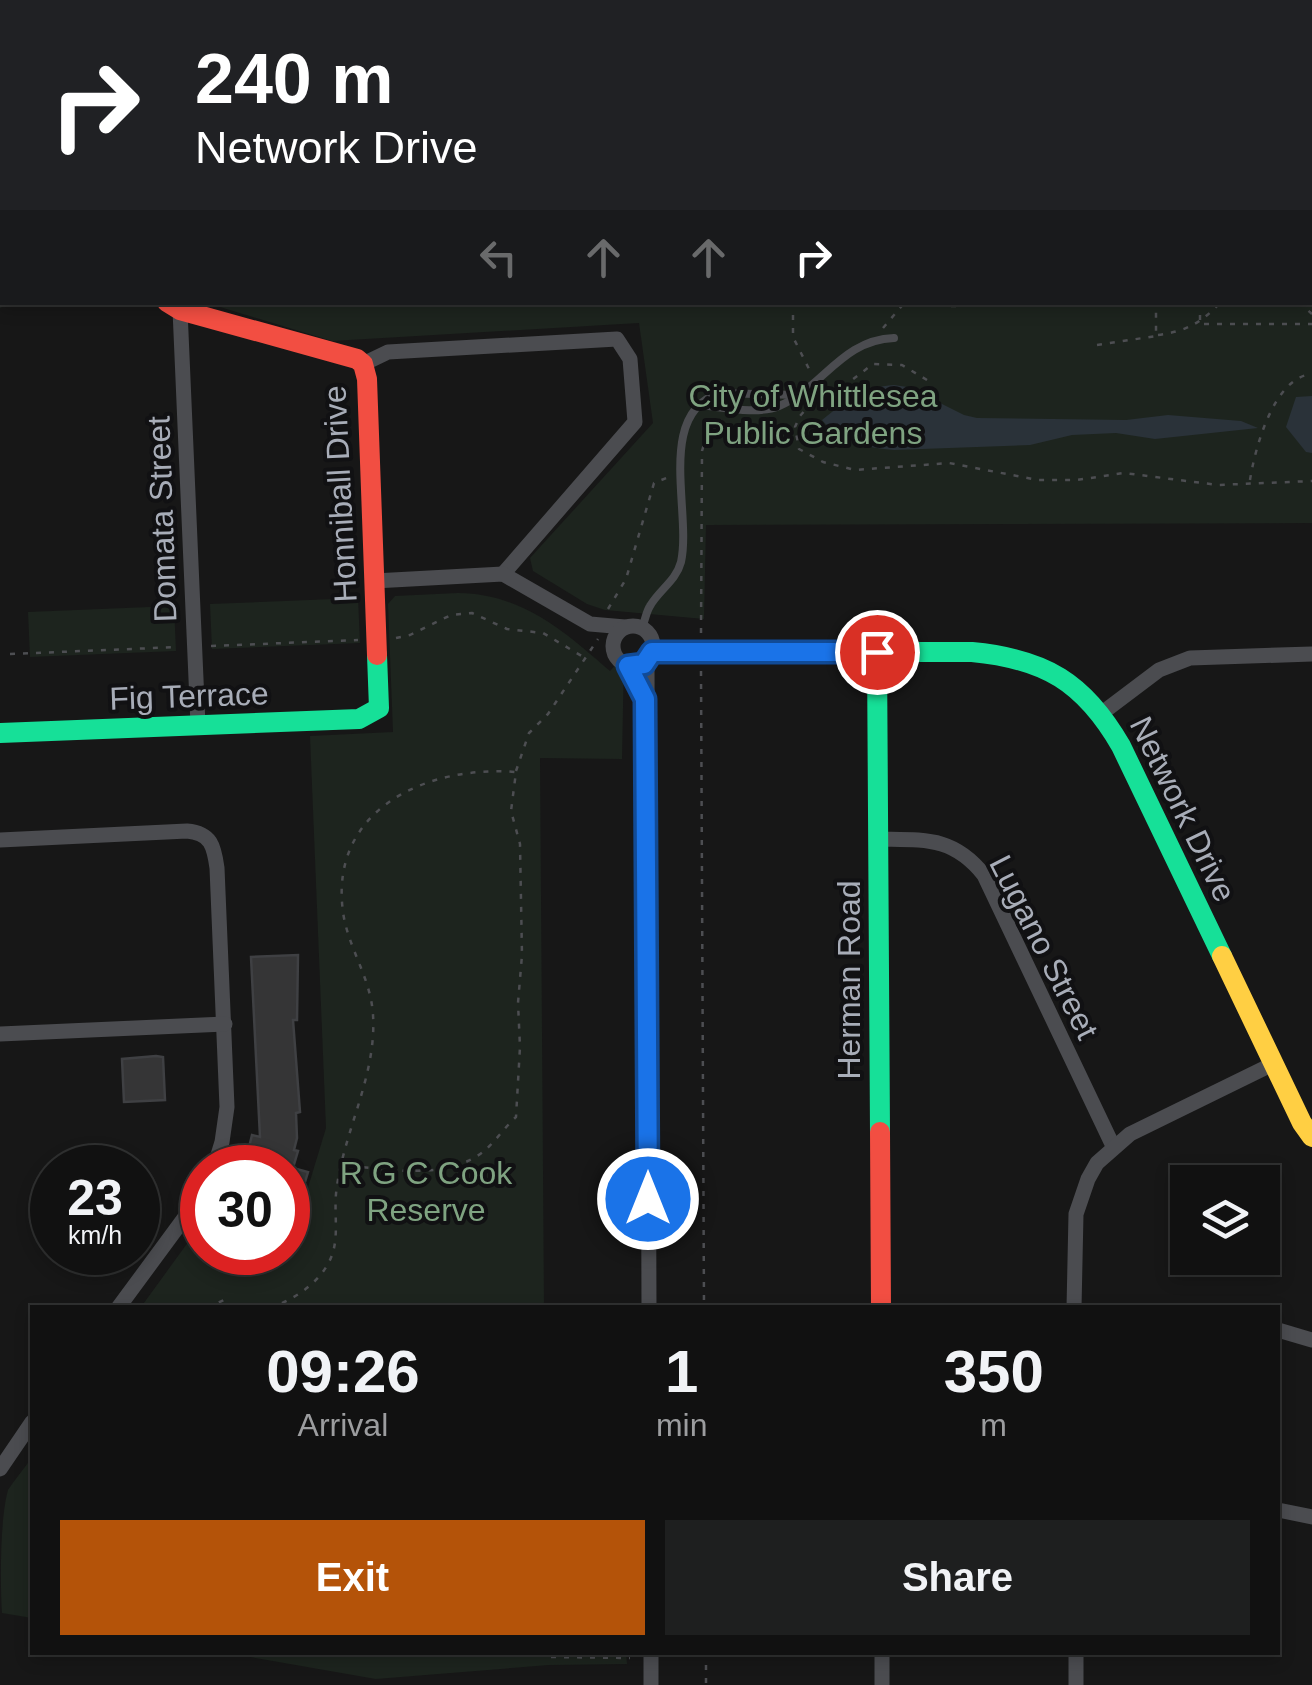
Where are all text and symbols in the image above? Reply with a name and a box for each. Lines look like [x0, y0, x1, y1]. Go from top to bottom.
icon: right [30, 40, 160, 170]
text: 240 m [195, 40, 393, 118]
text: Network Drive [195, 122, 478, 173]
icon: left [471, 230, 526, 285]
icon: ahead [576, 230, 631, 285]
icon: ahead [681, 230, 736, 285]
icon: right [786, 230, 841, 285]
park label: City of Whittlesea Public Gardens [689, 378, 938, 451]
street label: Honniball Drive [316, 385, 364, 603]
street label: Domata Street [140, 415, 184, 623]
pin [835, 610, 920, 695]
icon: arrive [850, 625, 905, 680]
street label: Fig Terrace [109, 675, 269, 717]
street label: Network Drive [1123, 711, 1243, 907]
street label: Lugano Street [982, 849, 1106, 1045]
street label: Herman Road [831, 880, 867, 1080]
speed limit sign: 30 [180, 1145, 310, 1275]
position arrow [596, 1147, 700, 1251]
park label: R G C Cook Reserve [340, 1155, 513, 1228]
map controls [1170, 1165, 1280, 1275]
button: layers [1170, 1165, 1280, 1275]
text: 23 [67, 1170, 123, 1226]
text: km/h [68, 1221, 122, 1249]
text: 09:26 [266, 1338, 420, 1405]
text: 1 [665, 1338, 698, 1405]
text: 350 [944, 1338, 1044, 1405]
text: Arrival [298, 1407, 388, 1443]
text: min [656, 1407, 707, 1443]
text: m [980, 1407, 1007, 1443]
button: Exit [60, 1520, 645, 1635]
button: Share [665, 1520, 1250, 1635]

